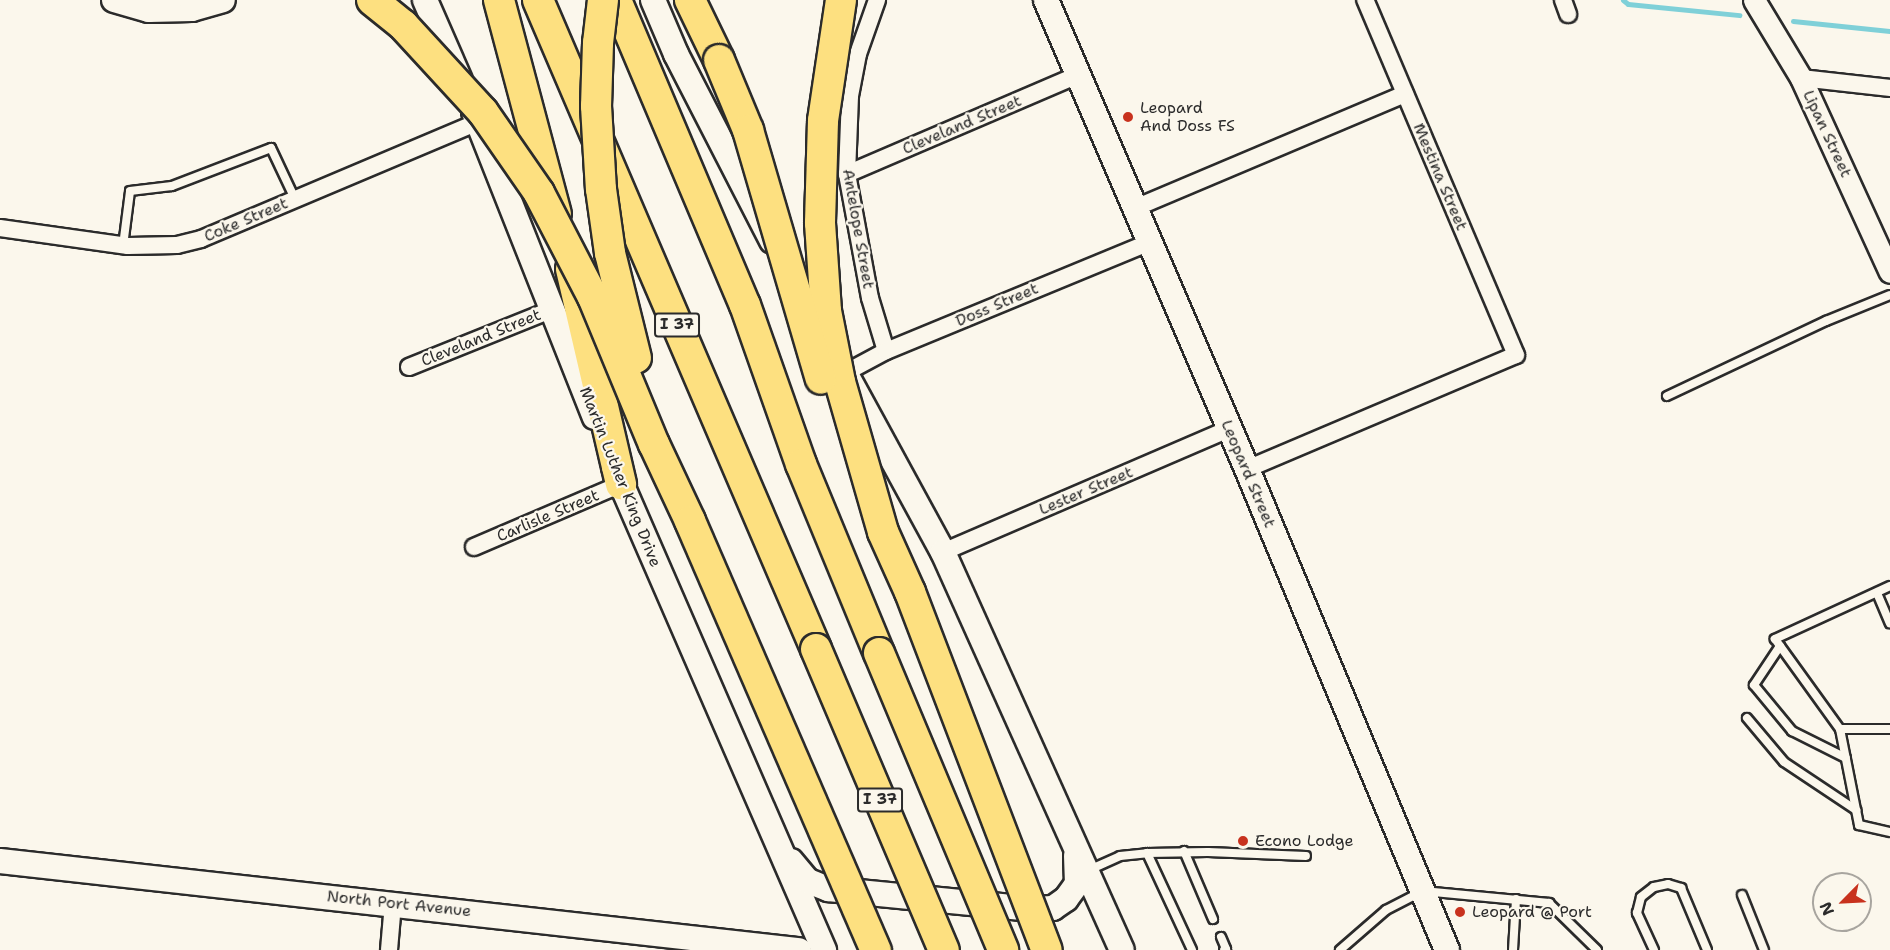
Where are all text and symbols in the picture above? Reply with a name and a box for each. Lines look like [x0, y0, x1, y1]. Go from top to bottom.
street label: Lipan Street [1798, 87, 1856, 181]
street label: Cleveland Street [900, 91, 1024, 159]
place label: Leopard And Doss FS [1140, 98, 1235, 136]
marker: Leopard And Doss FS [1121, 110, 1135, 124]
street label: Mestina Street [1409, 120, 1471, 234]
street label: Antelope Street [838, 168, 878, 290]
street label: Coke Street [201, 194, 291, 246]
street label: Doss Street [953, 279, 1041, 331]
street label: Cleveland Street [418, 305, 544, 371]
road number: I 37 [653, 313, 701, 337]
street label: Martin Luther King Drive [575, 384, 665, 570]
street label: Leopard Street [1217, 417, 1279, 531]
street label: Lester Street [1036, 463, 1136, 519]
street label: Carlisle Street [494, 486, 602, 546]
road number: I 37 [856, 788, 904, 812]
place label: Econo Lodge [1255, 831, 1354, 851]
marker: Econo Lodge [1236, 834, 1250, 848]
north arrow [1812, 872, 1872, 932]
street label: North Port Avenue [326, 887, 472, 921]
text: N [1815, 899, 1839, 919]
place label: Leopard @ Port [1472, 902, 1592, 922]
marker: Leopard @ Port [1453, 905, 1467, 919]

